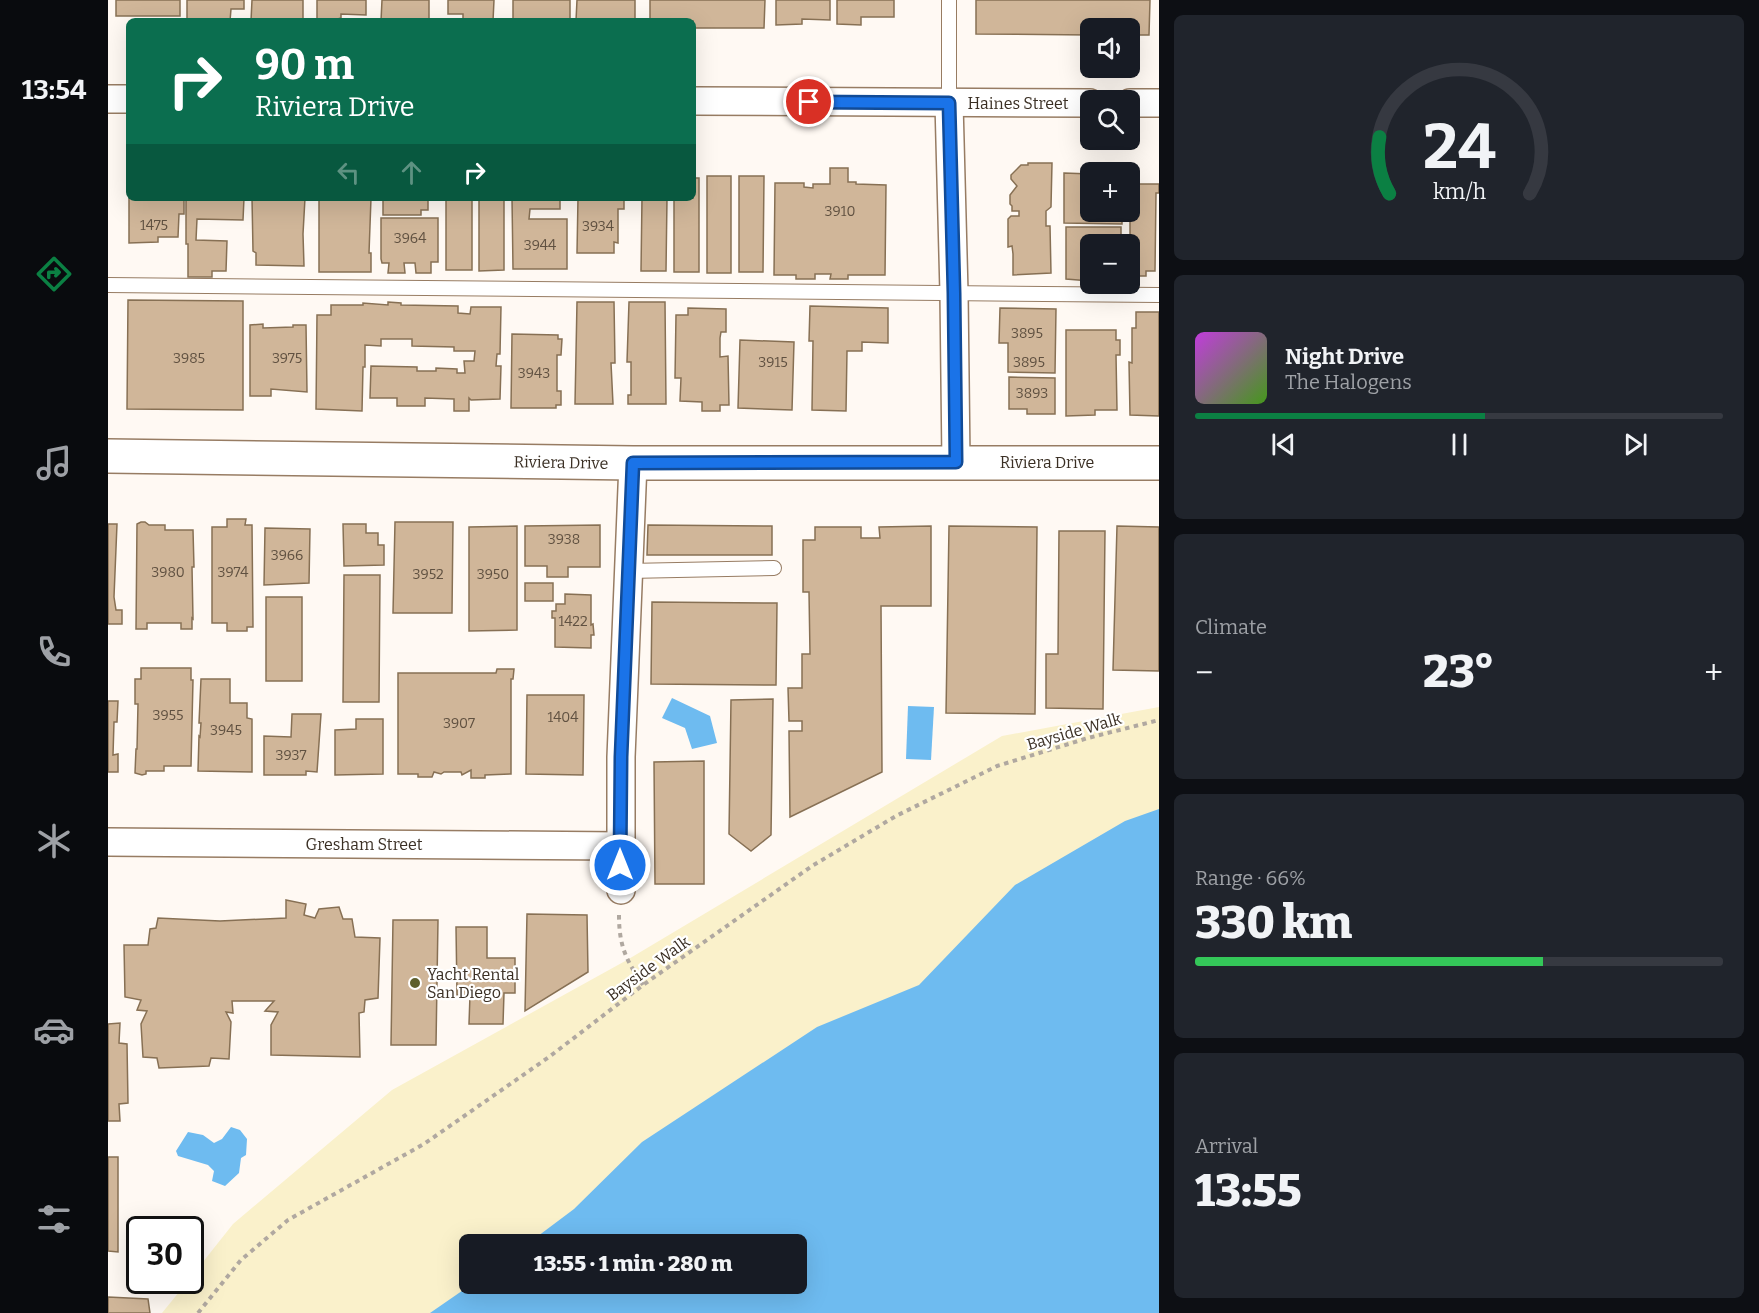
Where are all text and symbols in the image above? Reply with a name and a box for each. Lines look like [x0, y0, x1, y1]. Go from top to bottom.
map controls [1080, 18, 1140, 294]
button: sound [1080, 18, 1140, 78]
text: 90 m [255, 40, 354, 90]
icon: right [156, 42, 234, 120]
text: 13:54 [22, 74, 86, 106]
pin [783, 76, 834, 127]
icon: arrive [792, 85, 825, 118]
button: search [1080, 90, 1140, 150]
text: Riviera Drive [255, 91, 415, 123]
street label: Haines Street [968, 94, 1069, 113]
text: 24 [1422, 110, 1496, 185]
icon: left [332, 156, 365, 189]
icon: ahead [395, 156, 428, 189]
icon: right [458, 156, 491, 189]
button: + [1080, 162, 1140, 222]
text: km/h [1432, 180, 1486, 206]
house number: 3910 [825, 203, 855, 220]
house number: 1475 [140, 217, 168, 234]
house number: 3934 [582, 218, 614, 235]
house number: 3964 [394, 230, 426, 247]
button: − [1080, 234, 1140, 294]
house number: 3944 [524, 237, 556, 254]
icon: directions [33, 253, 75, 295]
house number: 3895 [1011, 325, 1043, 342]
text: Night Drive [1285, 343, 1404, 370]
house number: 3985 [173, 350, 205, 367]
house number: 3975 [272, 350, 302, 367]
house number: 3915 [758, 354, 788, 371]
house number: 3895 [1013, 354, 1045, 371]
house number: 3943 [518, 365, 550, 382]
text: The Halogens [1285, 370, 1412, 394]
house number: 3893 [1016, 385, 1048, 402]
icon: previous [1267, 428, 1300, 461]
icon: pause [1443, 428, 1476, 461]
icon: next [1619, 428, 1652, 461]
icon: music [33, 442, 75, 484]
street label: Riviera Drive [514, 452, 608, 473]
street label: Riviera Drive [1000, 453, 1094, 472]
house number: 3938 [548, 531, 580, 548]
house number: 3966 [271, 547, 303, 564]
house number: 3980 [151, 564, 185, 581]
house number: 3974 [217, 564, 249, 581]
house number: 3952 [412, 566, 444, 583]
house number: 3950 [477, 566, 509, 583]
house number: 1422 [558, 613, 588, 630]
text: Climate [1195, 615, 1267, 639]
icon: phone [33, 631, 75, 673]
text: 23° [1423, 645, 1494, 699]
text: − [1195, 653, 1213, 693]
text: + [1704, 653, 1723, 693]
house number: 3955 [152, 707, 184, 724]
house number: 1404 [547, 709, 579, 726]
street label: Bayside Walk [1025, 709, 1124, 754]
house number: 3907 [443, 715, 475, 732]
house number: 3945 [210, 722, 242, 739]
house number: 3937 [276, 747, 306, 764]
icon: climate [33, 820, 75, 862]
position arrow [588, 833, 652, 897]
street label: Gresham Street [305, 835, 423, 854]
text: Range · 66% [1195, 866, 1306, 890]
text: 330 km [1195, 896, 1352, 950]
street label: Bayside Walk [603, 932, 693, 1005]
place label: Yacht Rental San Diego [427, 965, 520, 1002]
marker: Yacht Rental San Diego [408, 976, 422, 990]
icon: car [33, 1009, 75, 1051]
text: Arrival [1195, 1134, 1258, 1158]
text: 13:55 [1195, 1164, 1302, 1218]
icon: filters [33, 1198, 75, 1240]
speed limit sign: 30 [126, 1216, 204, 1294]
text: 13:55 · 1 min · 280 m [534, 1250, 732, 1277]

